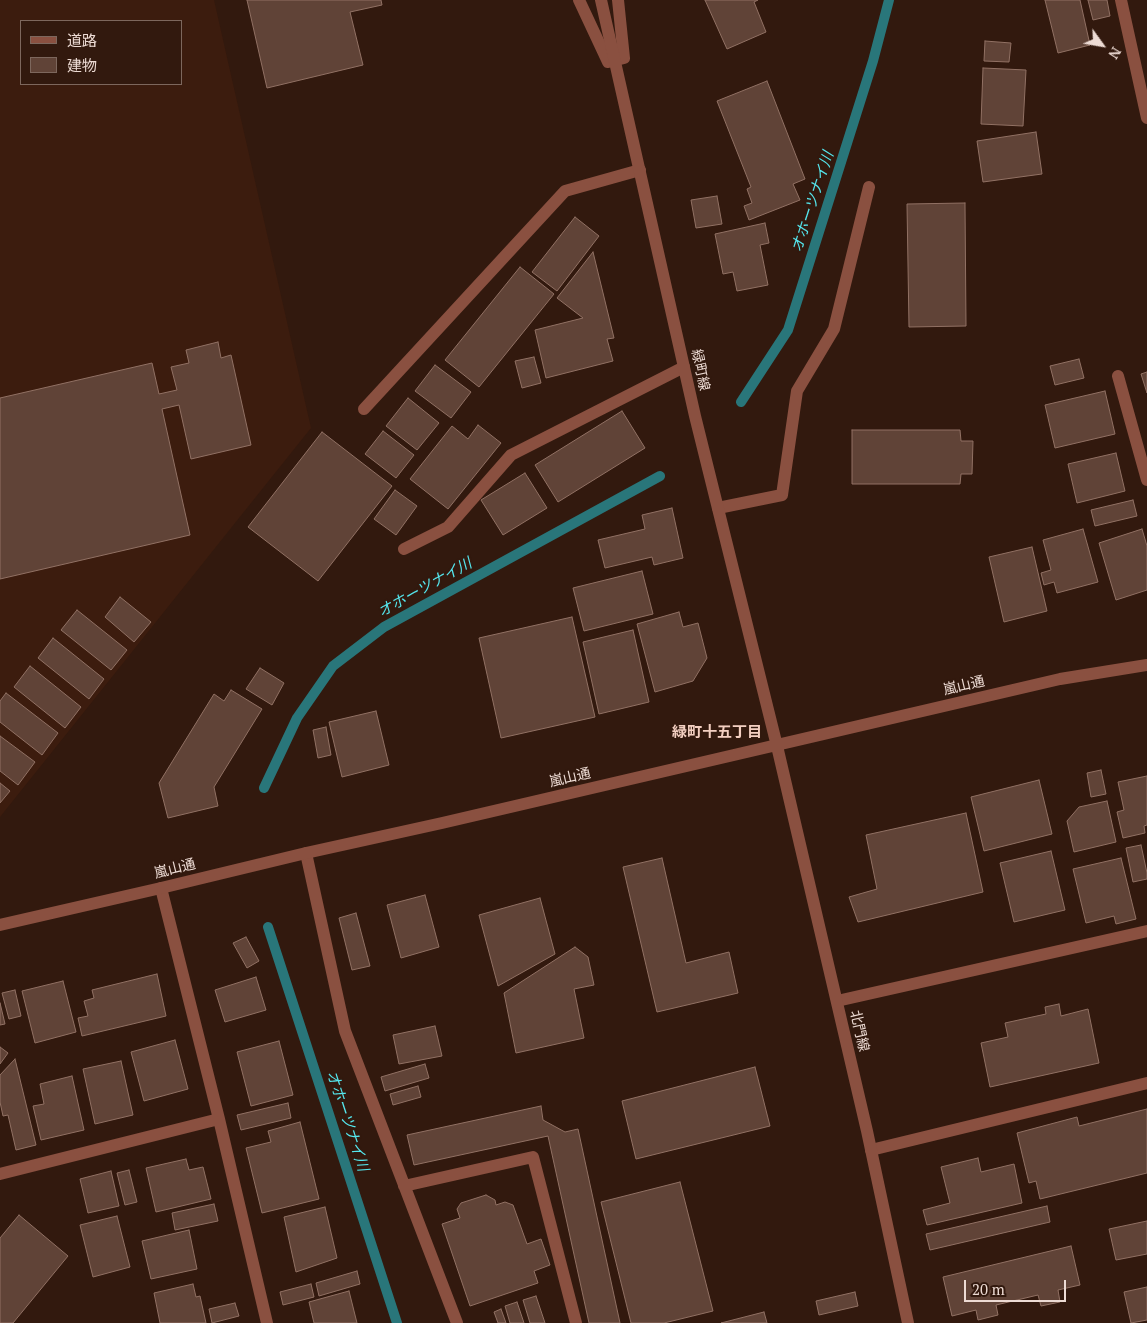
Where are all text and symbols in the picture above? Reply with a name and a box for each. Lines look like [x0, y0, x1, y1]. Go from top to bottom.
legend [20, 20, 182, 85]
north arrow [1077, 20, 1127, 70]
text: 道路 [67, 30, 97, 50]
text: N [1104, 44, 1126, 63]
text: 建物 [67, 55, 97, 75]
water label: オホーツナイ川 [788, 149, 838, 255]
street label: 緑町線 [687, 348, 713, 392]
water label: オホーツナイ川 [375, 555, 475, 621]
street label: 嵐山通 [942, 673, 986, 699]
district label: 緑町十五丁目 [672, 724, 762, 742]
street label: 嵐山通 [548, 765, 592, 791]
street label: 嵐山通 [153, 856, 197, 882]
street label: 北門線 [846, 1009, 872, 1053]
water label: オホーツナイ川 [322, 1068, 372, 1174]
scale bar [967, 1270, 1070, 1302]
text: 20 m [972, 1279, 1005, 1299]

